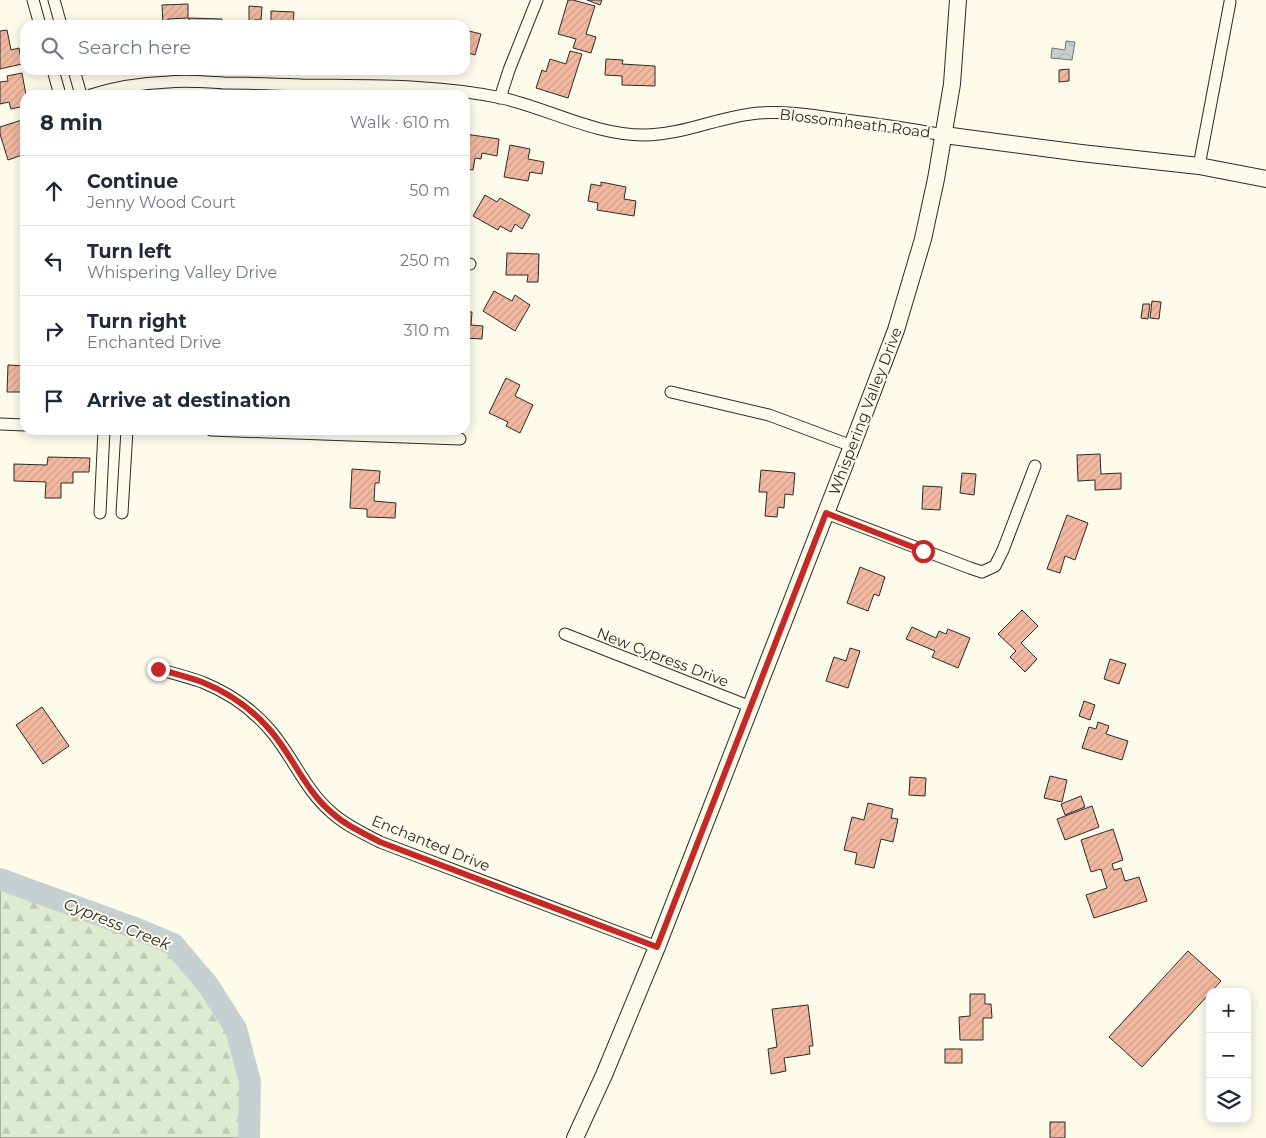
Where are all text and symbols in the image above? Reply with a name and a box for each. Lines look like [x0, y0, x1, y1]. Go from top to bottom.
search box [20, 20, 470, 75]
icon: search [38, 34, 66, 62]
text: Search here [78, 36, 191, 59]
street label: Blossomheath Road [778, 104, 932, 142]
text: 8 min [40, 110, 103, 135]
text: Walk · 610 m [350, 113, 450, 132]
text: Continue [87, 170, 178, 193]
icon: ahead [40, 177, 68, 205]
text: 50 m [409, 181, 450, 200]
text: Jenny Wood Court [87, 193, 236, 212]
text: Turn left [87, 240, 172, 263]
icon: left [40, 247, 68, 275]
text: 250 m [400, 251, 450, 270]
text: Whispering Valley Drive [87, 263, 277, 282]
text: Turn right [87, 310, 187, 333]
icon: right [40, 317, 68, 345]
text: 310 m [403, 321, 450, 340]
street label: Whispering Valley Drive [824, 324, 906, 498]
text: Enchanted Drive [87, 333, 221, 352]
icon: arrive [40, 387, 68, 415]
text: Arrive at destination [87, 389, 291, 412]
route start [912, 540, 935, 563]
street label: New Cypress Drive [594, 623, 732, 691]
route end [147, 658, 170, 681]
street label: Enchanted Drive [369, 811, 493, 875]
water label: Cypress Creek [61, 894, 174, 955]
map controls [1206, 988, 1251, 1123]
button: + [1206, 988, 1251, 1033]
button: − [1206, 1033, 1251, 1078]
button: layers [1206, 1078, 1251, 1123]

